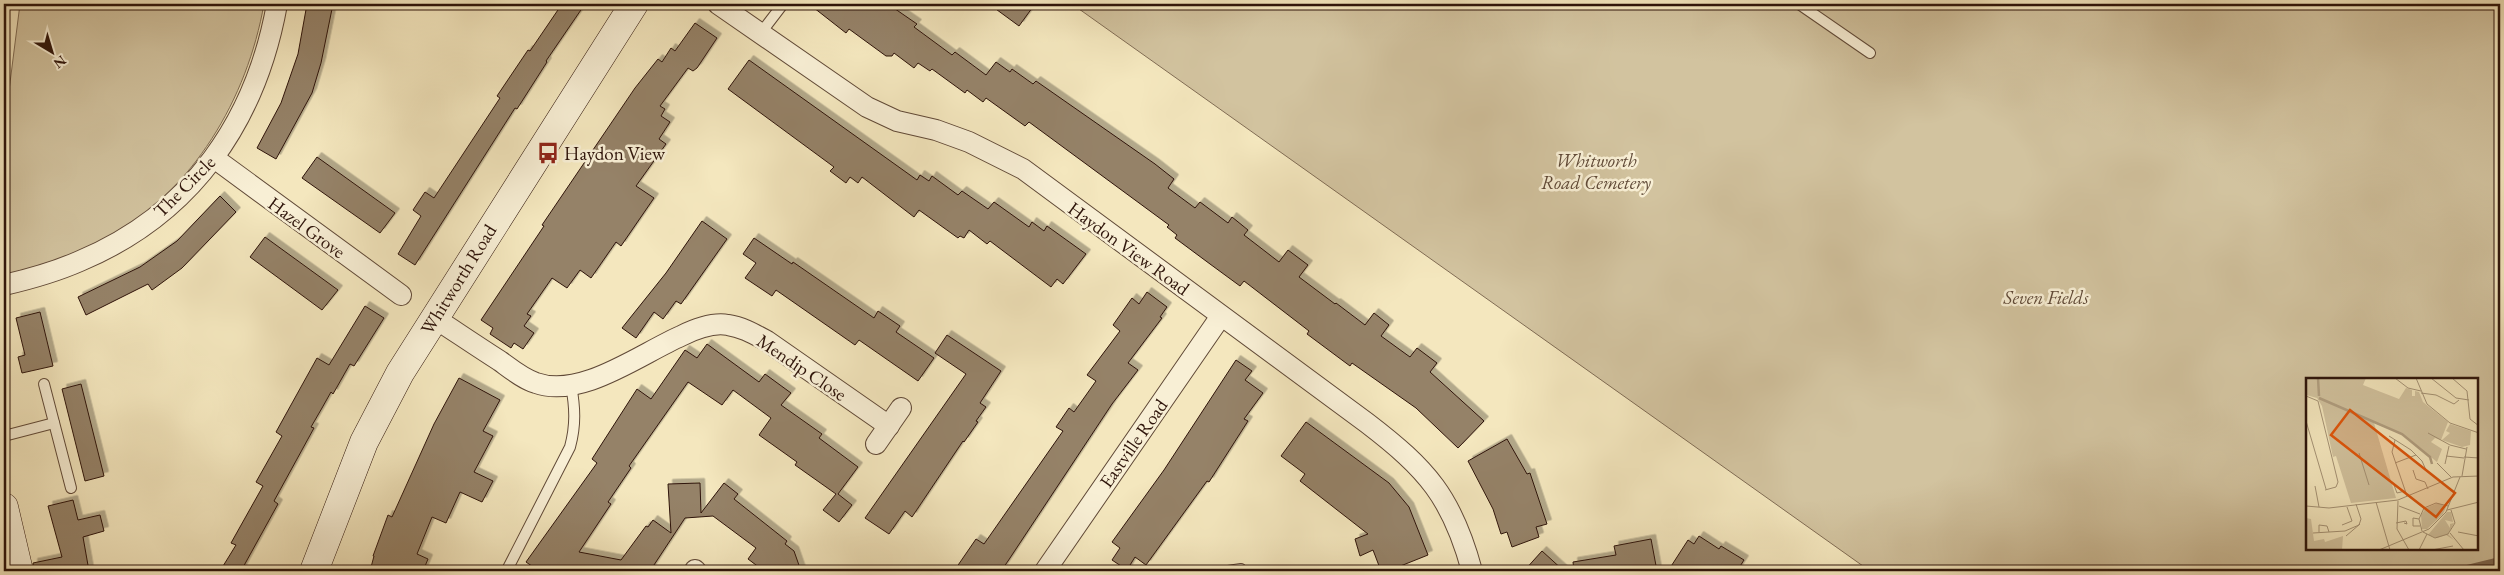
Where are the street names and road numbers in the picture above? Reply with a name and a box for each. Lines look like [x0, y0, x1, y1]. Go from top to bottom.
street label: The Circle [148, 150, 221, 223]
street label: Hazel Grove [263, 191, 351, 264]
street label: Haydon View Road [1063, 196, 1195, 301]
street label: Whitworth Road [415, 219, 502, 339]
street label: Mendip Close [752, 328, 851, 407]
street label: Eastville Road [1094, 394, 1173, 493]

